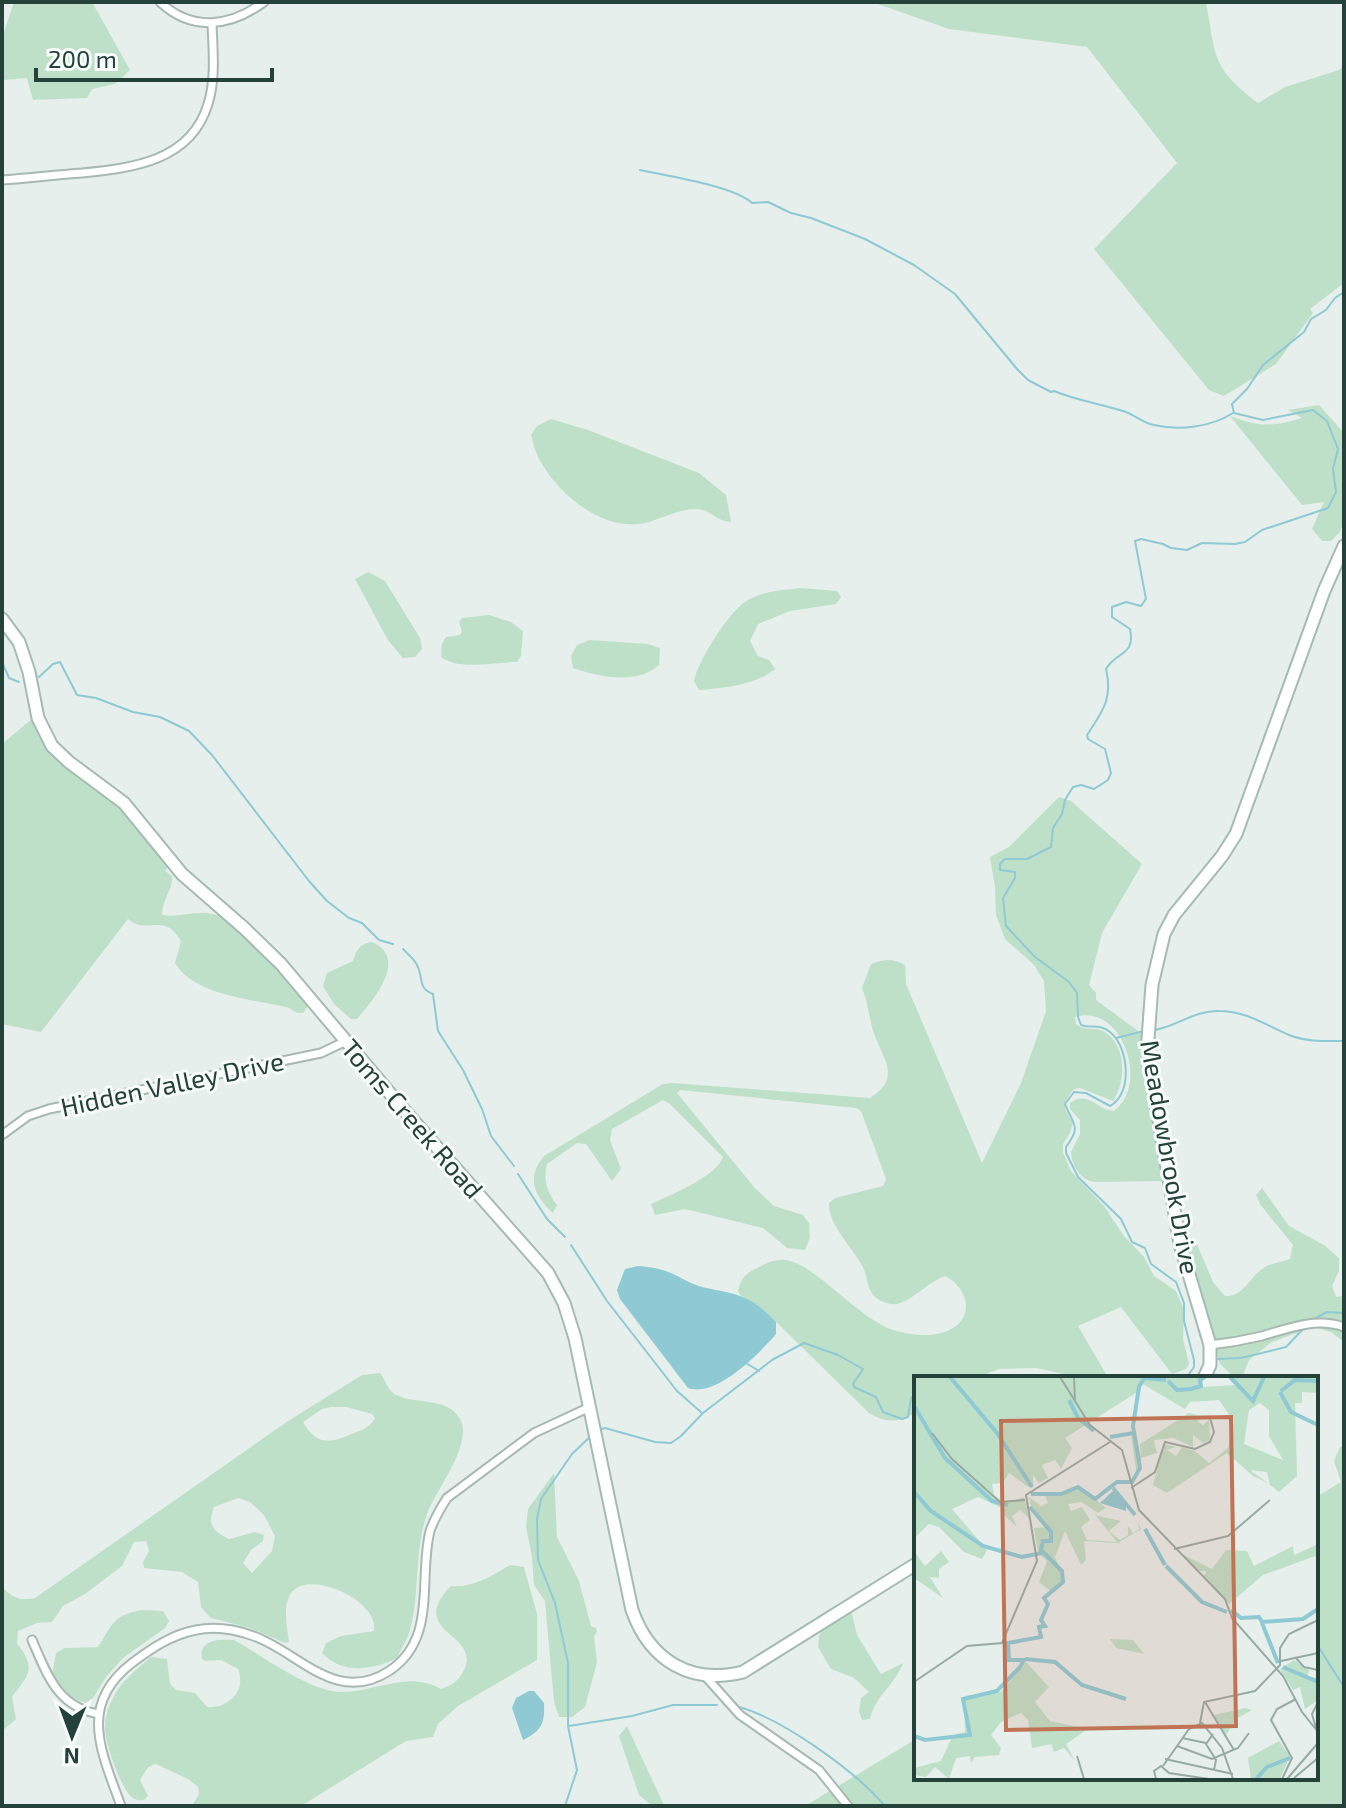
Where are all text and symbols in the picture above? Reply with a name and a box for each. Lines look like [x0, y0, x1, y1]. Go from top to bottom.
scale bar [36, 32, 272, 82]
text: 200 m [48, 44, 117, 73]
street label: Toms Creek Road [336, 1032, 490, 1204]
street label: Meadowbrook Drive [1135, 1038, 1207, 1276]
street label: Hidden Valley Drive [58, 1044, 286, 1122]
inset map [914, 1376, 1318, 1780]
north arrow [32, 1696, 112, 1776]
text: N [63, 1744, 80, 1770]

